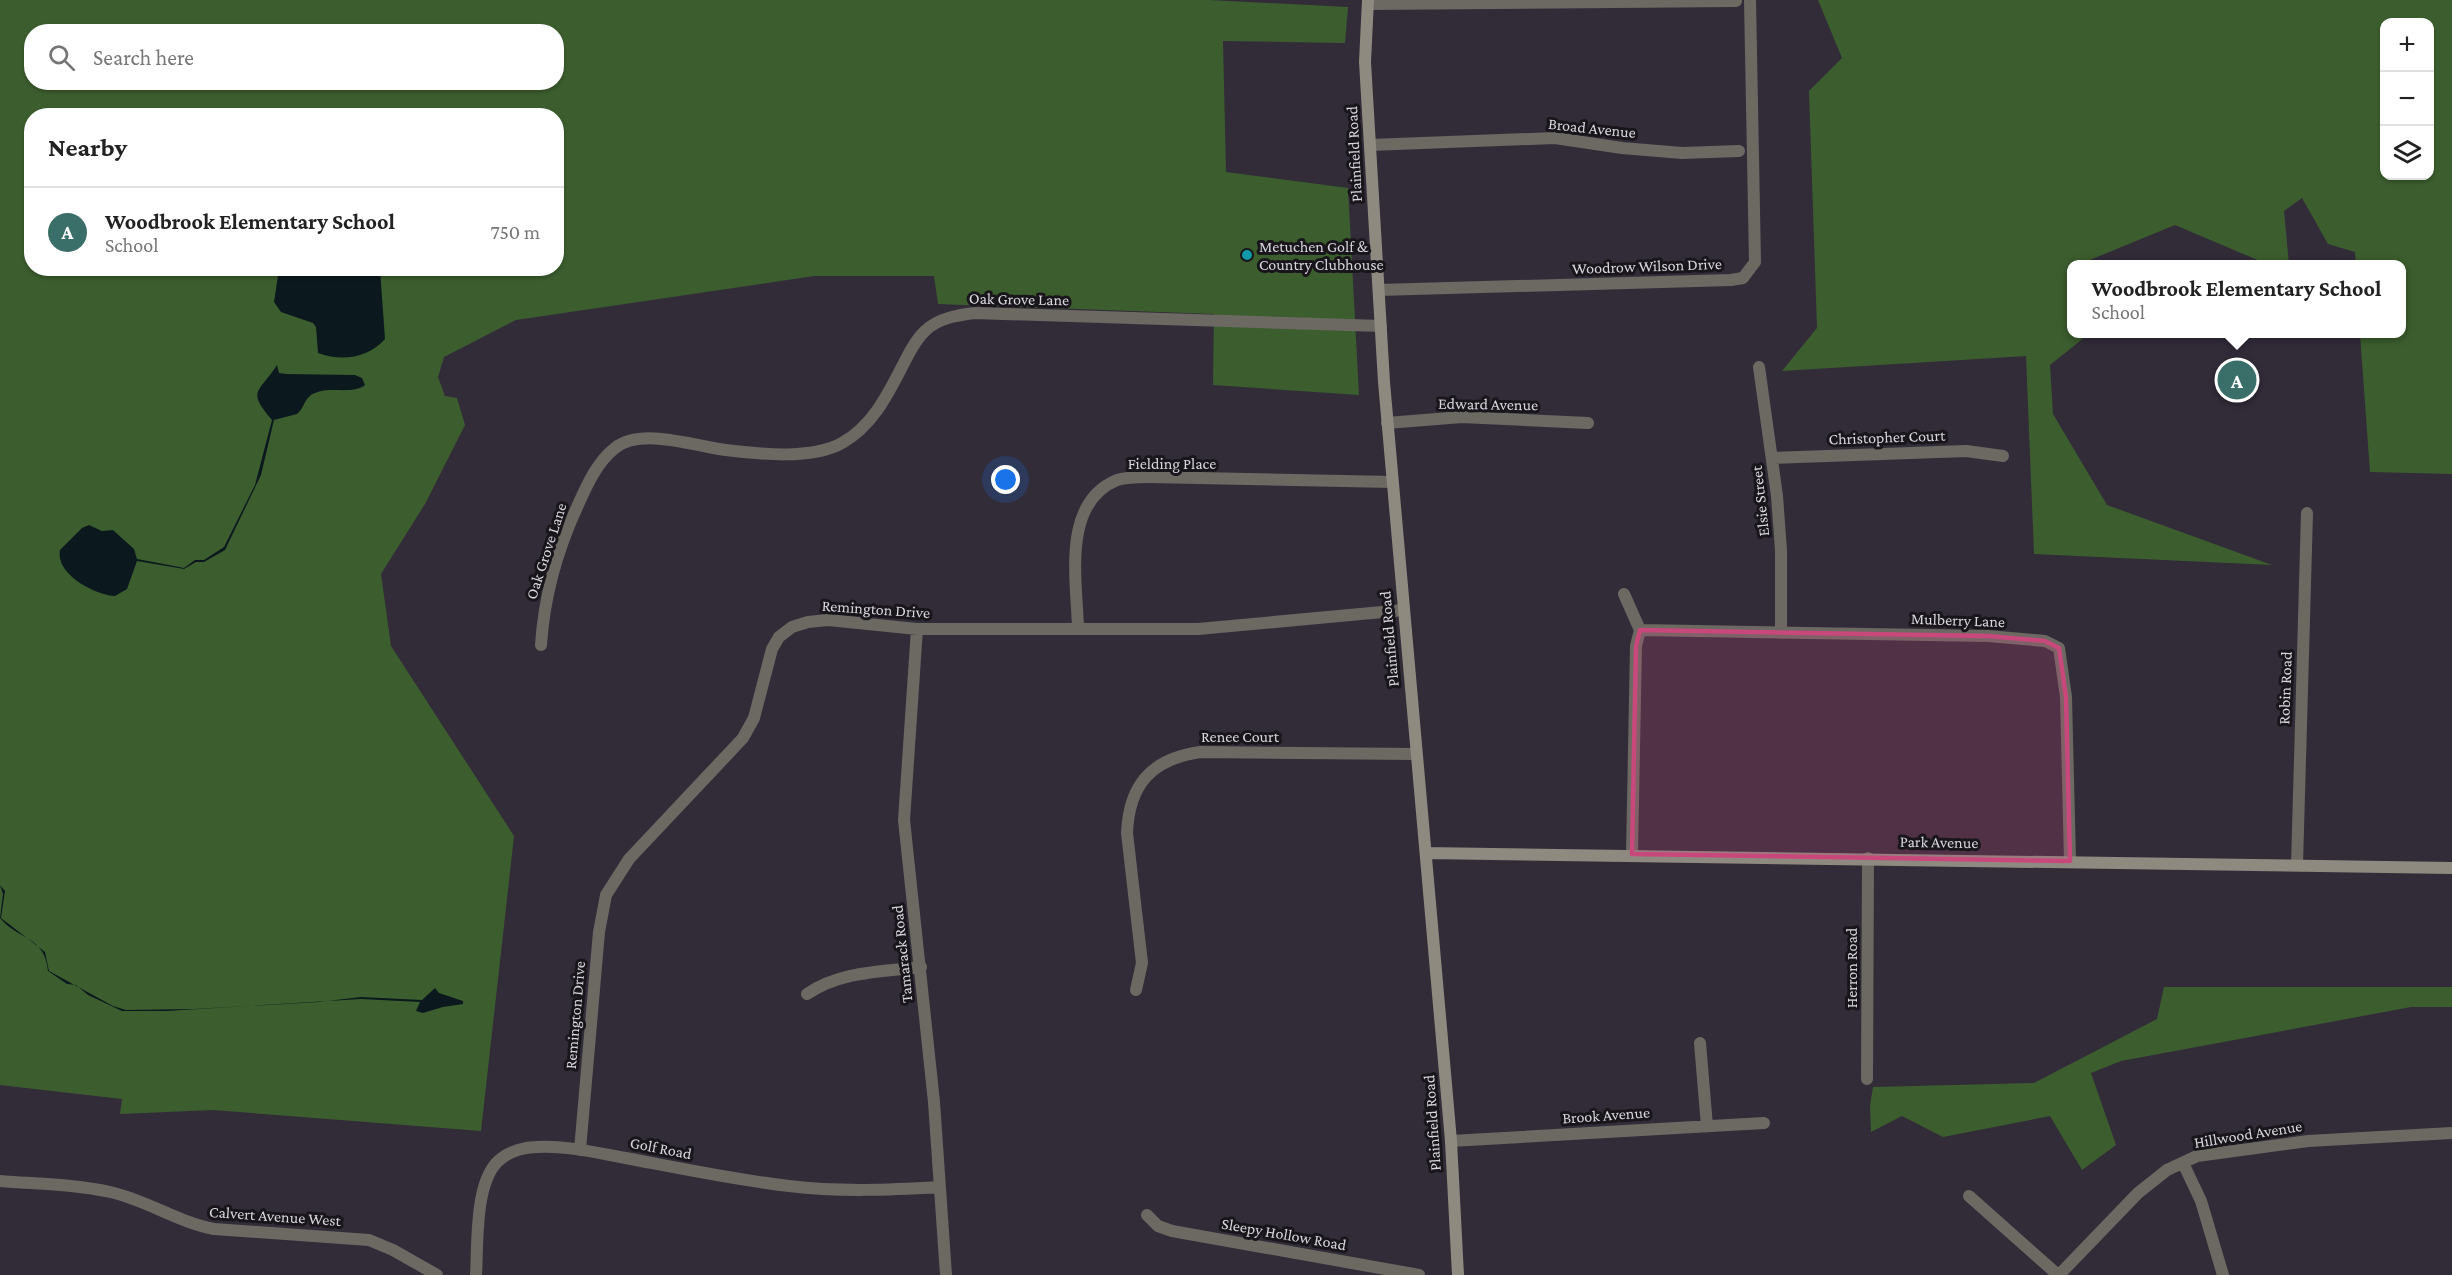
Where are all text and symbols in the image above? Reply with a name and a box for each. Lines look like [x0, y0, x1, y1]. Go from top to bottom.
map controls [2380, 18, 2434, 180]
button: + [2380, 18, 2434, 72]
search box [24, 24, 564, 90]
icon: search [45, 41, 78, 74]
text: Search here [93, 45, 194, 70]
button: − [2380, 72, 2434, 126]
street label: Plainfield Road [1343, 105, 1365, 202]
street label: Broad Avenue [1547, 115, 1637, 141]
button: layers [2380, 126, 2434, 180]
text: Nearby [48, 133, 127, 162]
text: Woodbrook Elementary School [105, 209, 395, 234]
text: A [62, 221, 73, 243]
text: 750 m [490, 221, 540, 243]
text: School [105, 234, 158, 256]
place label: Metuchen Golf & Country Clubhouse [1259, 238, 1383, 274]
marker: Metuchen Golf & Country Clubhouse [1240, 248, 1254, 262]
street label: Woodrow Wilson Drive [1572, 255, 1722, 277]
popup [2067, 260, 2406, 338]
text: Woodbrook Elementary School [2092, 276, 2381, 301]
street label: Oak Grove Lane [969, 290, 1069, 308]
text: School [2092, 301, 2145, 323]
pin: A [2218, 358, 2256, 403]
street label: Edward Avenue [1438, 395, 1538, 413]
street label: Christopher Court [1828, 426, 1946, 449]
street label: Fielding Place [1128, 455, 1216, 473]
street label: Elsie Street [1748, 464, 1772, 537]
your location [991, 465, 1020, 494]
street label: Oak Grove Lane [522, 501, 570, 601]
street label: Plainfield Road [1376, 590, 1402, 688]
street label: Remington Drive [821, 597, 931, 622]
street label: Mulberry Lane [1911, 610, 2005, 631]
street label: Robin Road [2275, 651, 2295, 725]
street label: Renee Court [1201, 728, 1280, 745]
street label: Park Avenue [1900, 833, 1978, 851]
street label: Tamarack Road [888, 904, 916, 1004]
street label: Herron Road [1843, 927, 1860, 1008]
street label: Remington Drive [562, 960, 589, 1070]
street label: Plainfield Road [1420, 1074, 1444, 1172]
street label: Brook Avenue [1562, 1103, 1650, 1127]
street label: Hillwood Avenue [2193, 1117, 2303, 1151]
street label: Golf Road [629, 1134, 694, 1162]
street label: Calvert Avenue West [209, 1203, 342, 1229]
street label: Sleepy Hollow Road [1220, 1215, 1348, 1254]

